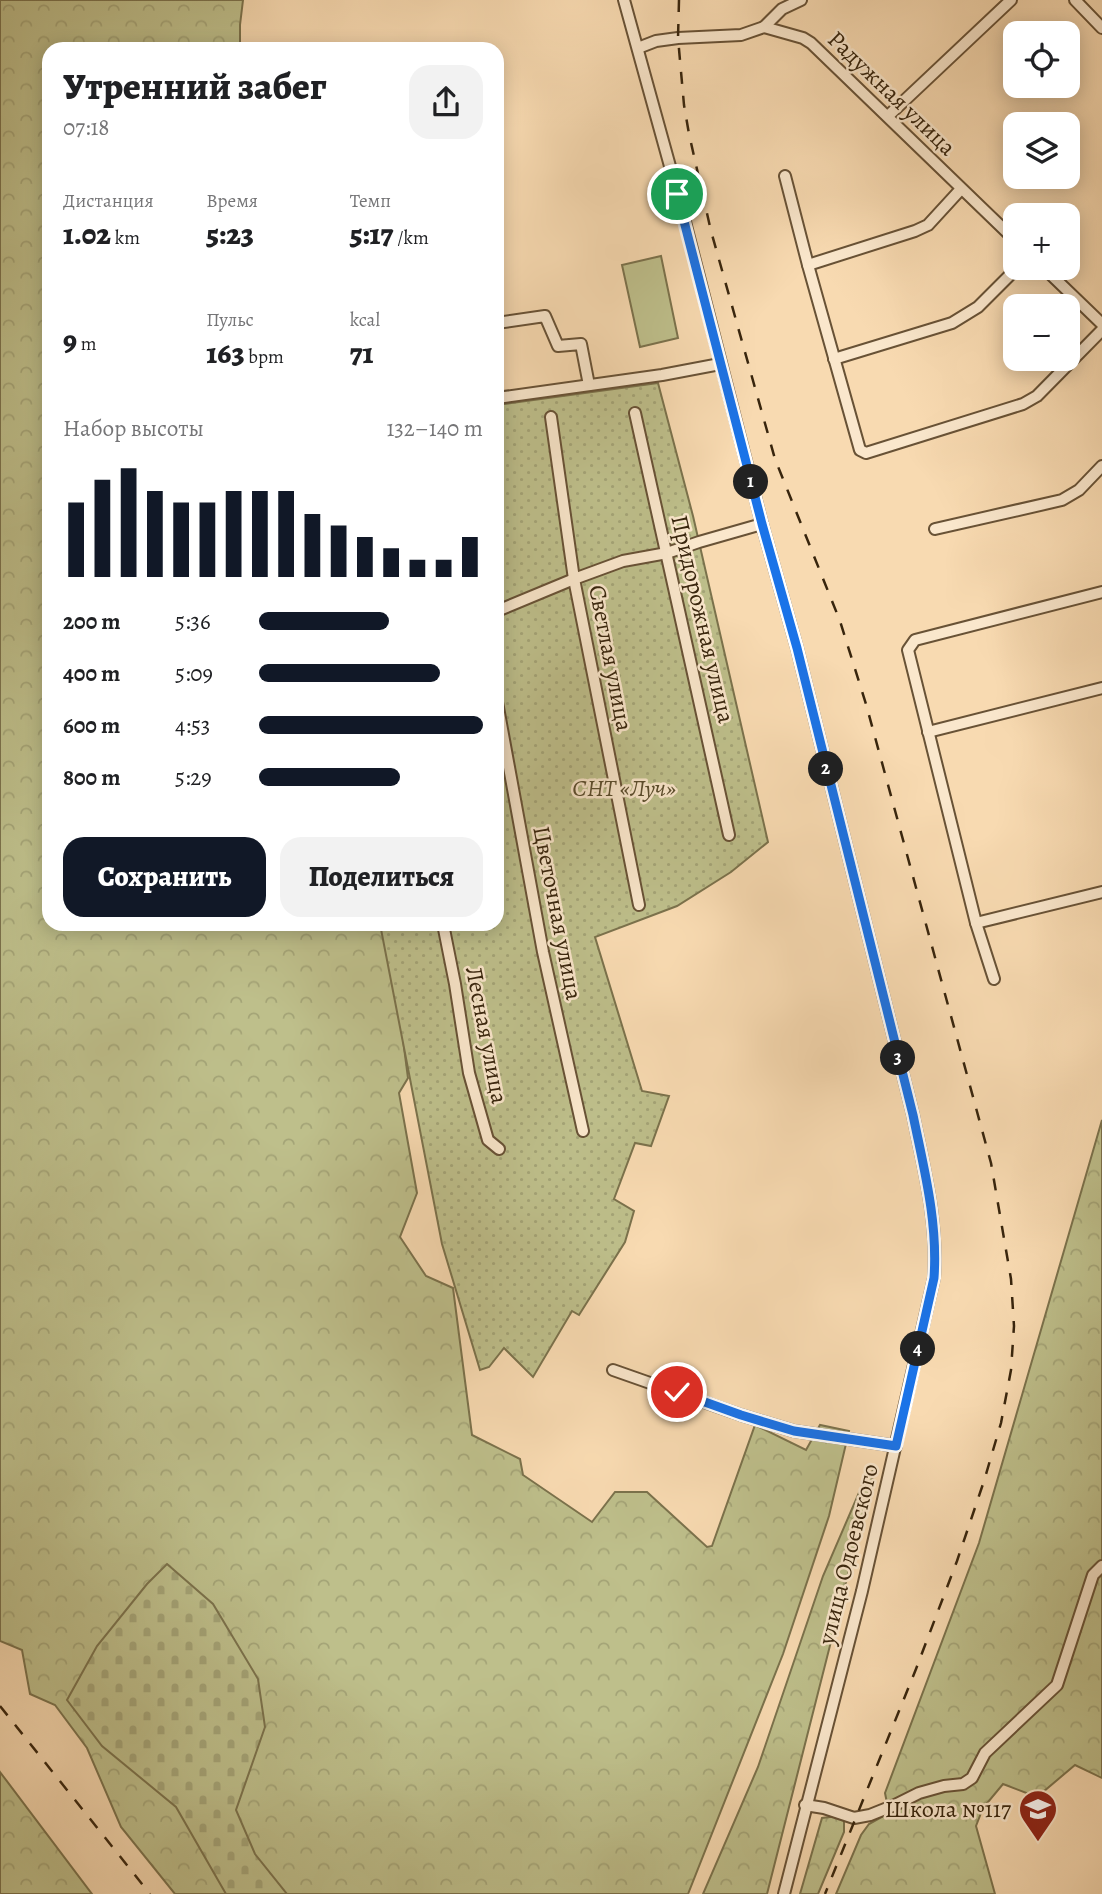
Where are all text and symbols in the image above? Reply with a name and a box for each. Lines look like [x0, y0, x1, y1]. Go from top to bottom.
map controls [1003, 21, 1080, 371]
button: locate [1003, 21, 1080, 98]
street label: Радужная улица [821, 23, 963, 163]
text: Утренний забег [63, 60, 327, 112]
button: share [409, 65, 483, 139]
text: 07:18 [63, 112, 109, 143]
button: layers [1003, 112, 1080, 189]
pin [647, 164, 707, 224]
icon: arrive [658, 175, 696, 213]
text: Дистанция [63, 188, 154, 214]
text: Время [206, 188, 258, 214]
text: Темп [350, 188, 391, 214]
button: + [1003, 203, 1080, 280]
text: 1.02 [63, 214, 111, 254]
text: 5:23 [206, 214, 254, 254]
text: 5:17 [350, 214, 393, 254]
text: km [111, 225, 140, 251]
text: /km [393, 225, 429, 251]
button: − [1003, 294, 1080, 371]
text: Пульс [206, 307, 254, 333]
text: kcal [350, 307, 380, 333]
text: 9 [63, 320, 77, 360]
text: m [77, 331, 97, 357]
text: 163 [206, 333, 245, 373]
text: 71 [350, 333, 374, 373]
text: bpm [245, 344, 284, 370]
text: Набор высоты [63, 413, 204, 444]
text: 132–140 m [386, 413, 483, 444]
pin: 1 [734, 464, 768, 500]
text: 1 [747, 468, 754, 494]
street label: Придорожная улица [663, 512, 743, 726]
street label: Светлая улица [581, 582, 641, 734]
text: 200 m [63, 606, 121, 637]
text: 5:36 [175, 606, 211, 637]
text: 400 m [63, 658, 120, 689]
text: 5:09 [175, 658, 213, 689]
text: 600 m [63, 710, 120, 741]
text: 4:53 [175, 710, 210, 741]
pin: 2 [808, 752, 844, 786]
text: 2 [821, 755, 830, 781]
text: 800 m [63, 762, 120, 793]
text: 5:29 [175, 762, 212, 793]
park label: СНТ «Луч» [572, 772, 676, 804]
street label: Цветочная улица [525, 823, 591, 1003]
button: Сохранить [63, 837, 266, 917]
button: Поделиться [280, 837, 483, 917]
street label: Лесная улица [458, 964, 516, 1106]
pin: 3 [880, 1040, 916, 1076]
text: 3 [893, 1044, 902, 1070]
pin: 4 [900, 1332, 936, 1366]
text: 4 [913, 1335, 922, 1361]
pin [647, 1362, 707, 1422]
icon: check [658, 1373, 696, 1411]
street label: улица Одоевского [810, 1460, 886, 1649]
school or university icon: Школа №117 [1017, 1788, 1059, 1843]
place label: Школа №117 [884, 1793, 1012, 1825]

